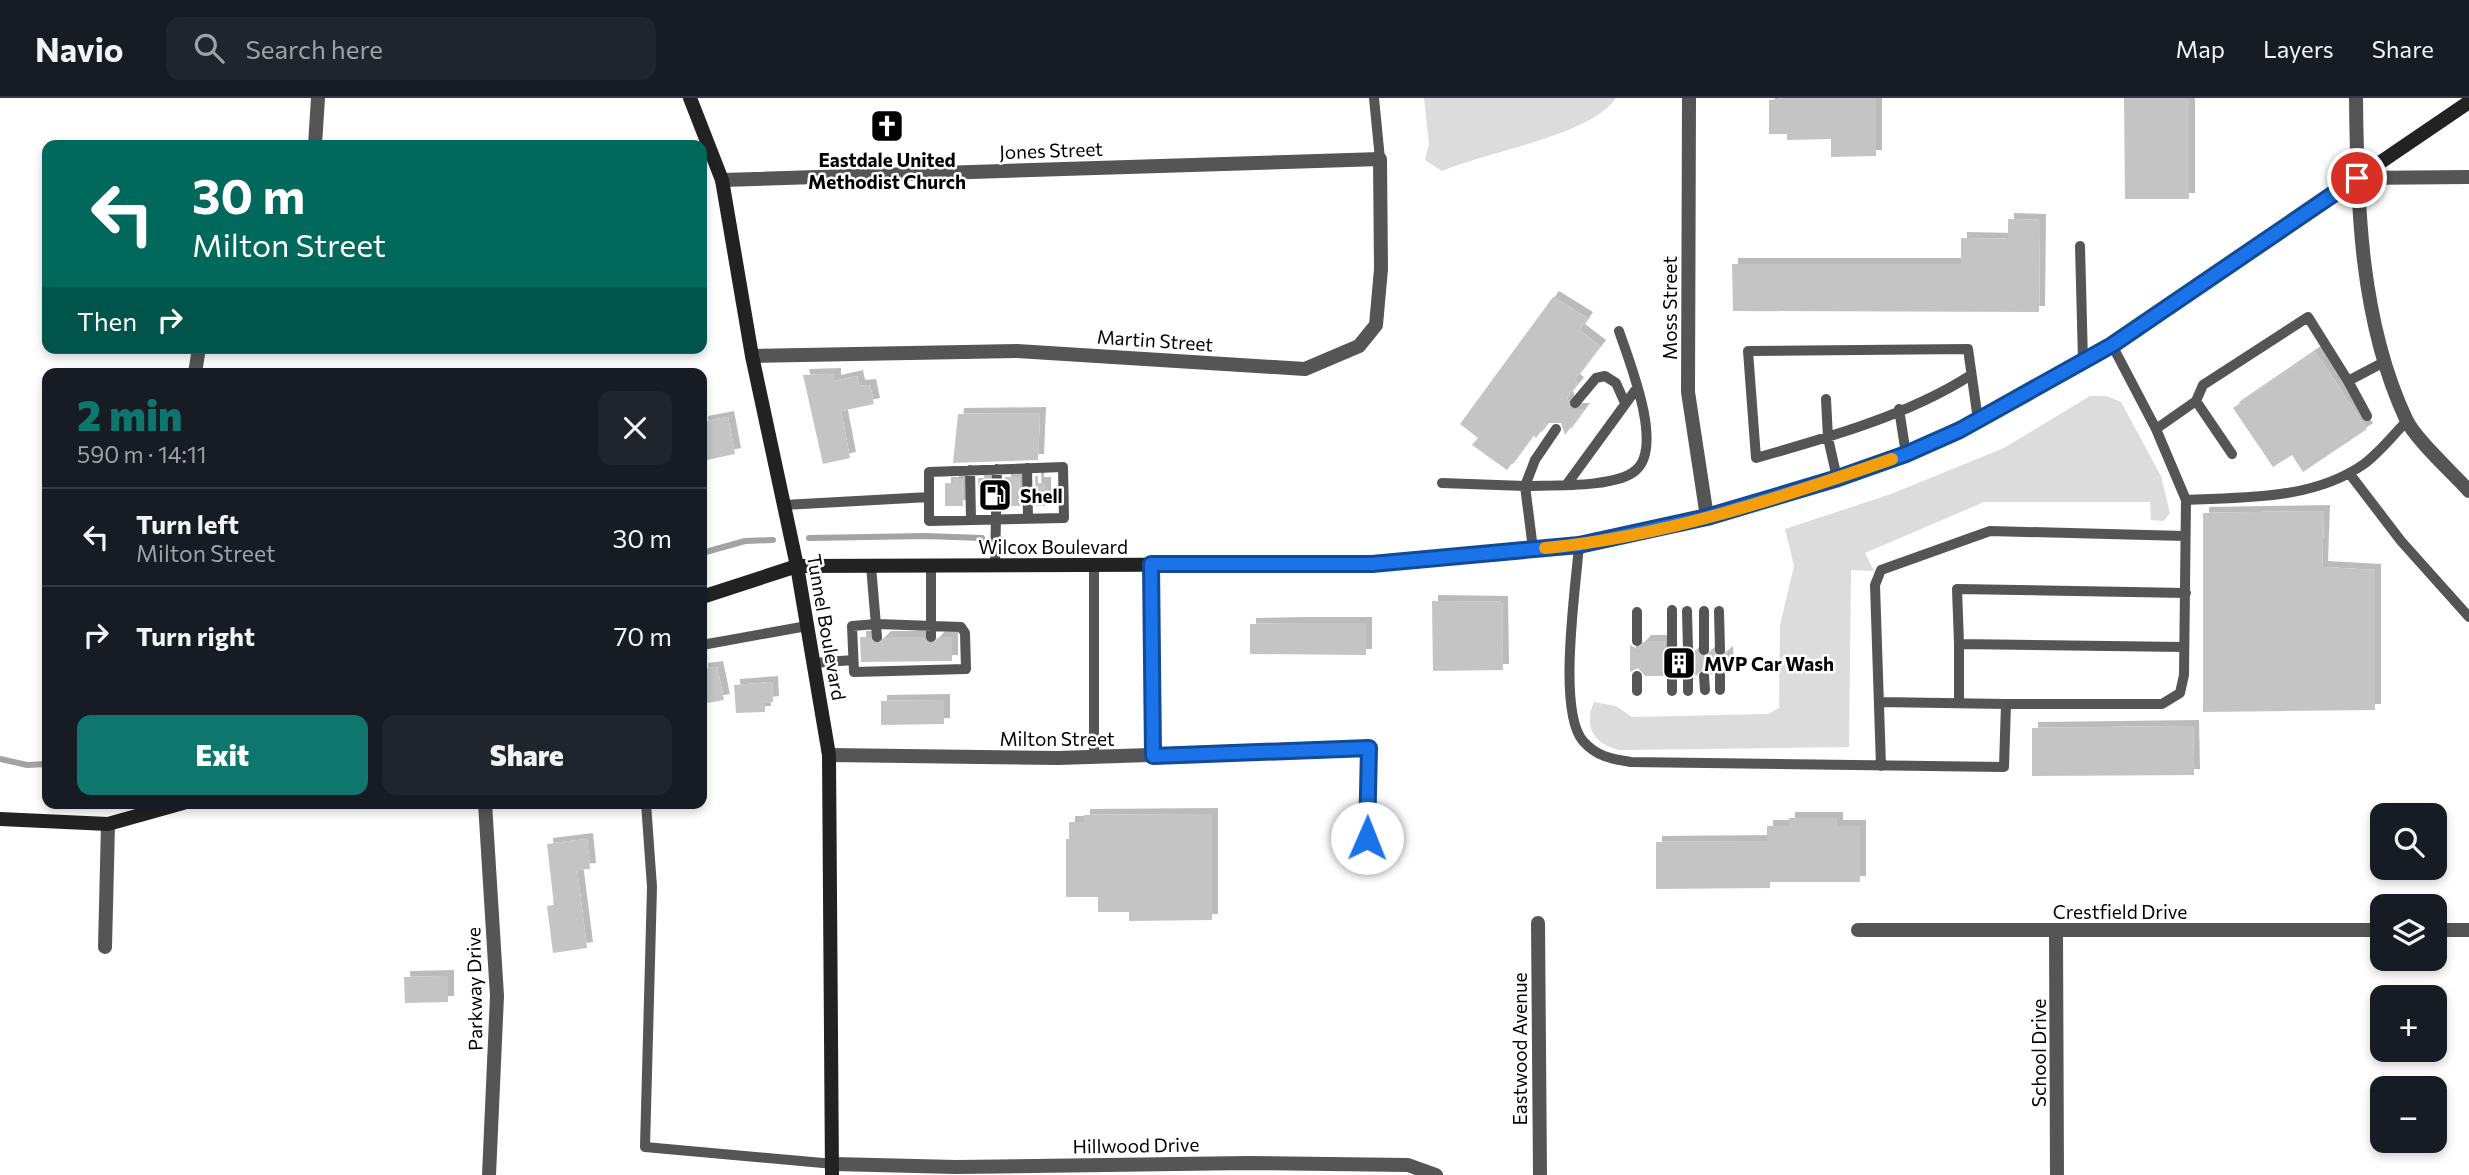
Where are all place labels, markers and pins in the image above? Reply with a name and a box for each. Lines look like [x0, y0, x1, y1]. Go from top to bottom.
church icon: Eastdale United Methodist Church [868, 107, 906, 145]
place label: Eastdale United Methodist Church [808, 148, 966, 193]
pin [2327, 148, 2387, 208]
fuel station icon: Shell [976, 476, 1014, 514]
place label: Shell [1020, 484, 1063, 507]
building icon: MVP Car Wash [1660, 644, 1698, 682]
place label: MVP Car Wash [1704, 652, 1834, 675]

